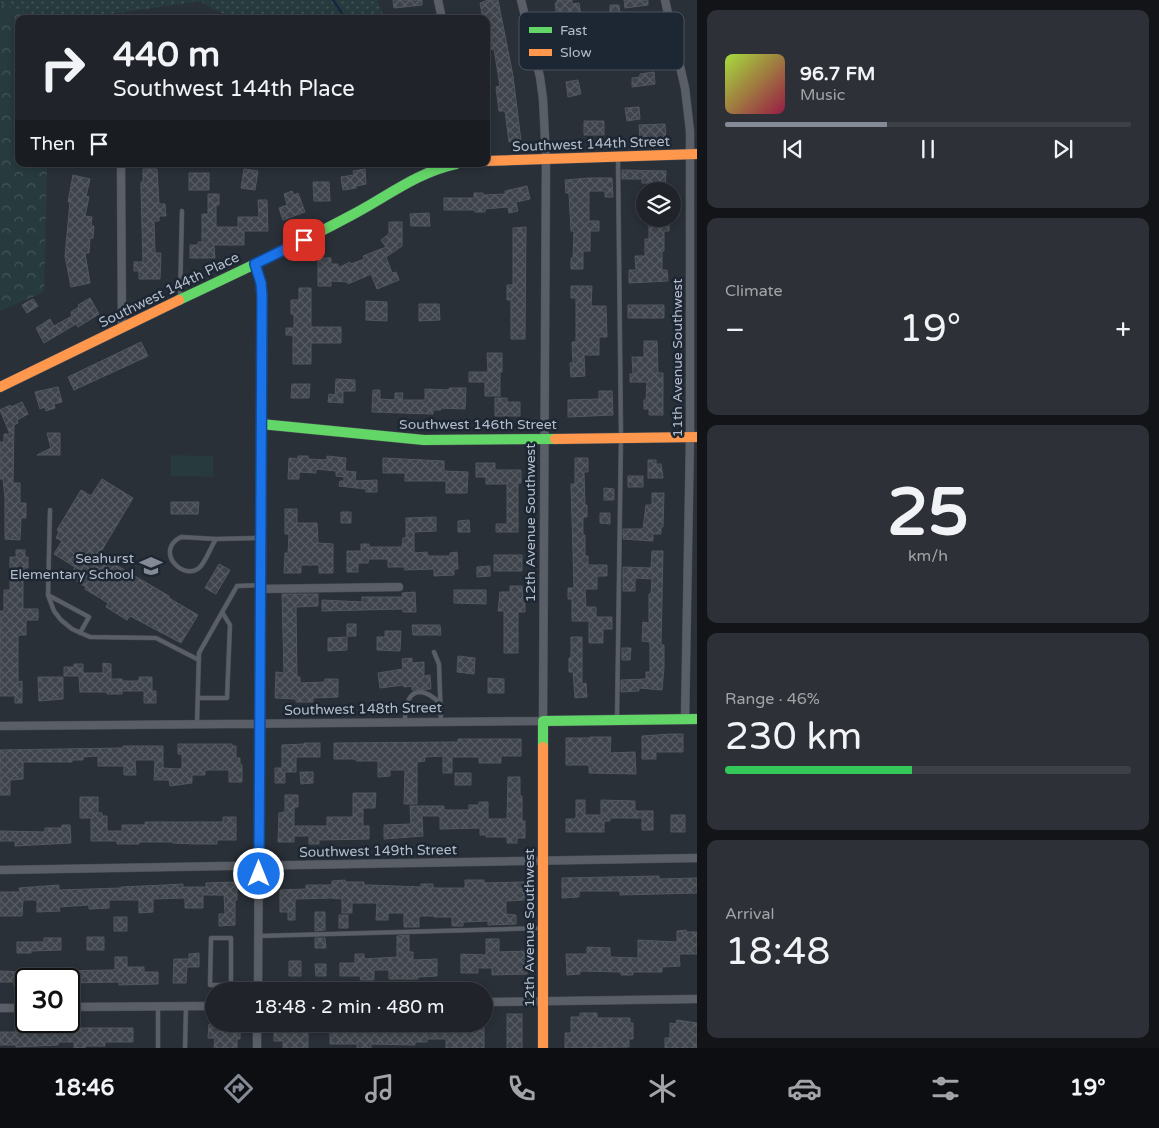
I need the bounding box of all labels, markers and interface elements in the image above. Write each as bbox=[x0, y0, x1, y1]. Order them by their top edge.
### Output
legend bbox=[519, 12, 684, 70]
text: Fast bbox=[560, 22, 588, 39]
text: 440 m bbox=[113, 34, 220, 76]
icon: right bbox=[30, 35, 95, 100]
text: Slow bbox=[560, 44, 592, 61]
text: 96.7 FM bbox=[800, 63, 875, 85]
text: Southwest 144th Place bbox=[113, 76, 355, 102]
text: Music bbox=[800, 85, 845, 105]
icon: arrive bbox=[85, 130, 113, 158]
text: Then bbox=[30, 133, 75, 155]
street label: Southwest 144th Street bbox=[512, 133, 671, 155]
icon: previous bbox=[779, 135, 807, 163]
icon: pause bbox=[914, 135, 942, 163]
icon: next bbox=[1049, 135, 1077, 163]
map controls bbox=[636, 182, 681, 227]
button: layers bbox=[636, 182, 681, 227]
pin bbox=[283, 219, 325, 261]
icon: arrive bbox=[290, 226, 318, 254]
street label: Southwest 144th Place bbox=[96, 249, 242, 331]
street label: 11th Avenue Southwest bbox=[669, 278, 686, 438]
text: Climate bbox=[725, 281, 783, 301]
text: 19° bbox=[899, 306, 961, 352]
text: − bbox=[725, 313, 745, 347]
text: + bbox=[1115, 313, 1131, 347]
street label: Southwest 146th Street bbox=[399, 416, 558, 433]
street label: 12th Avenue Southwest bbox=[522, 443, 539, 603]
text: 25 bbox=[887, 474, 969, 553]
text: km/h bbox=[908, 546, 948, 566]
place label: Seahurst Elementary School bbox=[10, 550, 135, 583]
school or university icon: Seahurst Elementary School bbox=[138, 553, 164, 579]
text: Range · 46% bbox=[725, 689, 820, 709]
street label: Southwest 148th Street bbox=[284, 699, 443, 719]
text: 230 km bbox=[725, 714, 862, 760]
street label: Southwest 149th Street bbox=[299, 841, 458, 861]
position arrow bbox=[232, 847, 284, 899]
street label: 12th Avenue Southwest bbox=[521, 848, 538, 1008]
text: Arrival bbox=[725, 904, 774, 924]
text: 18:48 bbox=[725, 929, 830, 975]
speed limit sign: 30 bbox=[15, 968, 80, 1033]
text: 18:48 · 2 min · 480 m bbox=[253, 996, 445, 1018]
icon: directions bbox=[221, 1071, 256, 1106]
icon: music bbox=[362, 1071, 397, 1106]
icon: phone bbox=[504, 1071, 539, 1106]
icon: climate bbox=[645, 1071, 680, 1106]
icon: car bbox=[787, 1071, 822, 1106]
icon: filters bbox=[928, 1071, 963, 1106]
text: 18:46 bbox=[53, 1075, 114, 1101]
text: 19° bbox=[1070, 1075, 1106, 1101]

